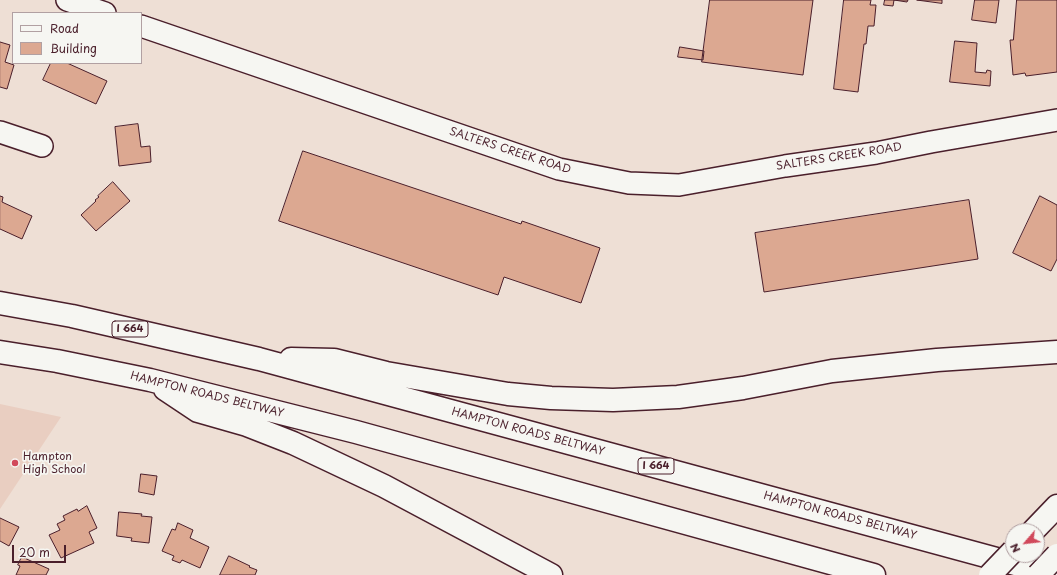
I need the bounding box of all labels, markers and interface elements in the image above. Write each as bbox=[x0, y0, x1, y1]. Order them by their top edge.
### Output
legend bbox=[12, 12, 142, 64]
text: Road bbox=[50, 19, 79, 37]
text: Building bbox=[50, 39, 97, 57]
street label: SALTERS CREEK ROAD bbox=[447, 125, 573, 177]
street label: SALTERS CREEK ROAD bbox=[775, 141, 903, 173]
road number: I 664 bbox=[112, 321, 148, 337]
street label: HAMPTON ROADS BELTWAY bbox=[129, 369, 285, 421]
street label: HAMPTON ROADS BELTWAY bbox=[450, 405, 606, 459]
place label: Hampton High School bbox=[23, 450, 86, 476]
marker: Hampton High School bbox=[10, 458, 20, 468]
road number: I 664 bbox=[638, 458, 674, 474]
street label: HAMPTON ROADS BELTWAY bbox=[762, 489, 918, 543]
north arrow bbox=[1005, 523, 1045, 563]
scale bar bbox=[14, 537, 68, 563]
text: N bbox=[1005, 541, 1024, 556]
text: 20 m bbox=[19, 543, 50, 561]

